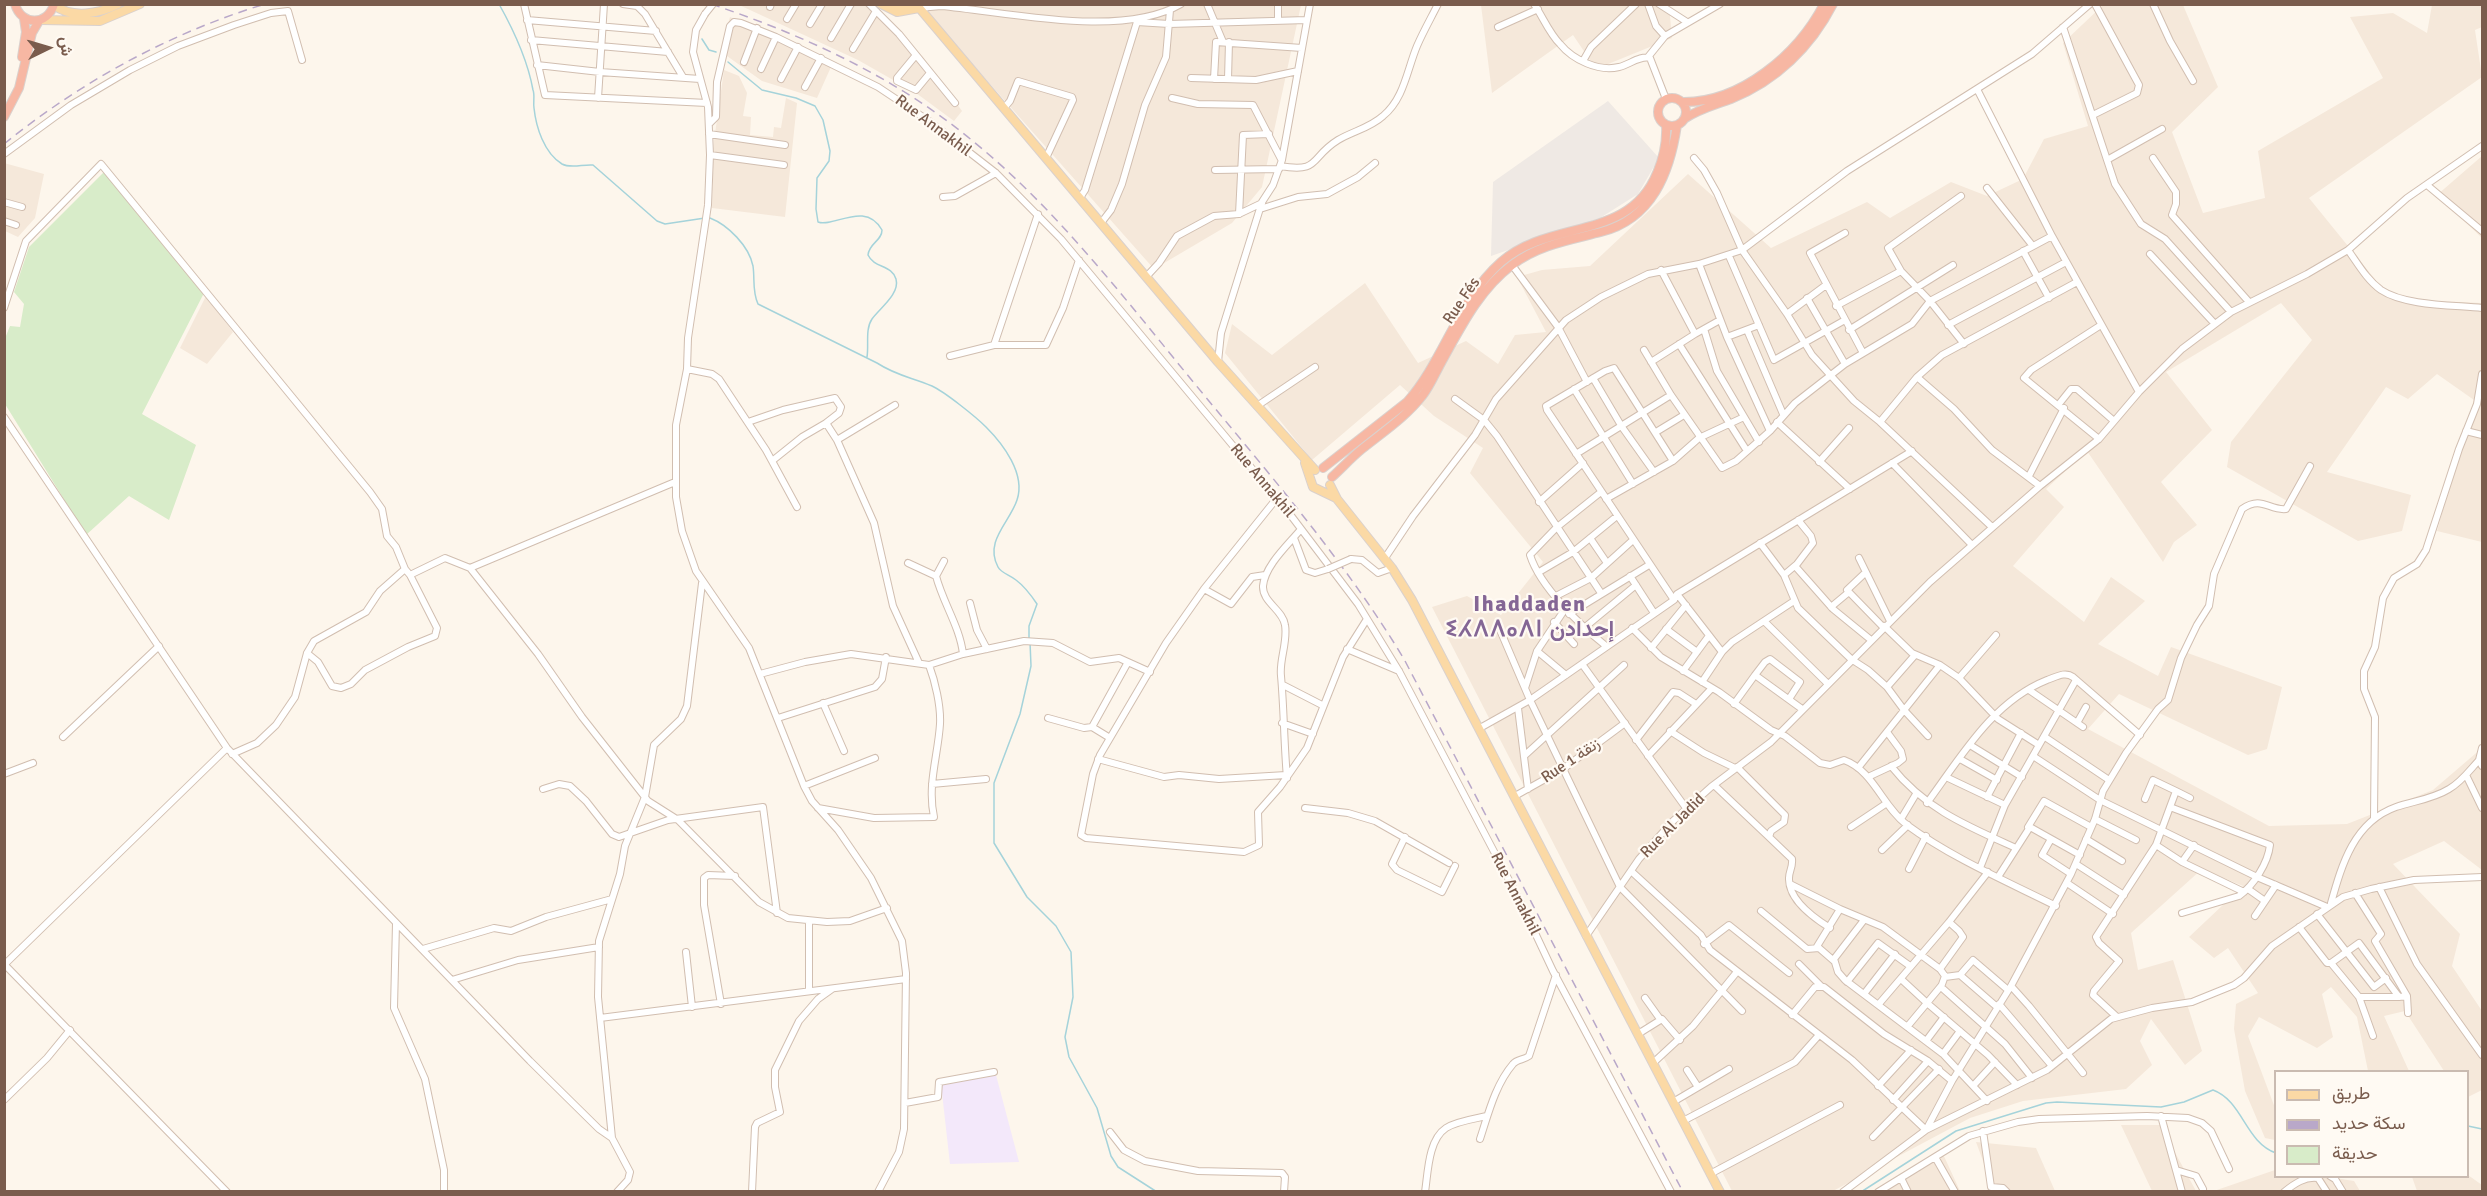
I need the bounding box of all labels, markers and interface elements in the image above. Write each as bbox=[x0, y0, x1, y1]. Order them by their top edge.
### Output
north arrow bbox=[18, 18, 78, 78]
text: ش bbox=[55, 36, 77, 57]
street label: Rue Annakhil bbox=[891, 91, 975, 161]
street label: Rue Fés bbox=[1439, 274, 1485, 328]
street label: Rue Annakhil bbox=[1226, 440, 1298, 522]
district label: Ihaddaden ⵉⵃⴷⴷⴰⴷⵏ إحدادن bbox=[1452, 592, 1608, 644]
street label: Rue 1 زنقة bbox=[1538, 734, 1604, 788]
street label: Rue Al Jadid bbox=[1637, 790, 1709, 862]
street label: Rue Annakhil bbox=[1486, 849, 1544, 939]
legend bbox=[2274, 1070, 2469, 1178]
text: طريق bbox=[2332, 1082, 2370, 1104]
text: سكة حديد bbox=[2332, 1112, 2406, 1134]
text: حديقة bbox=[2332, 1142, 2378, 1164]

